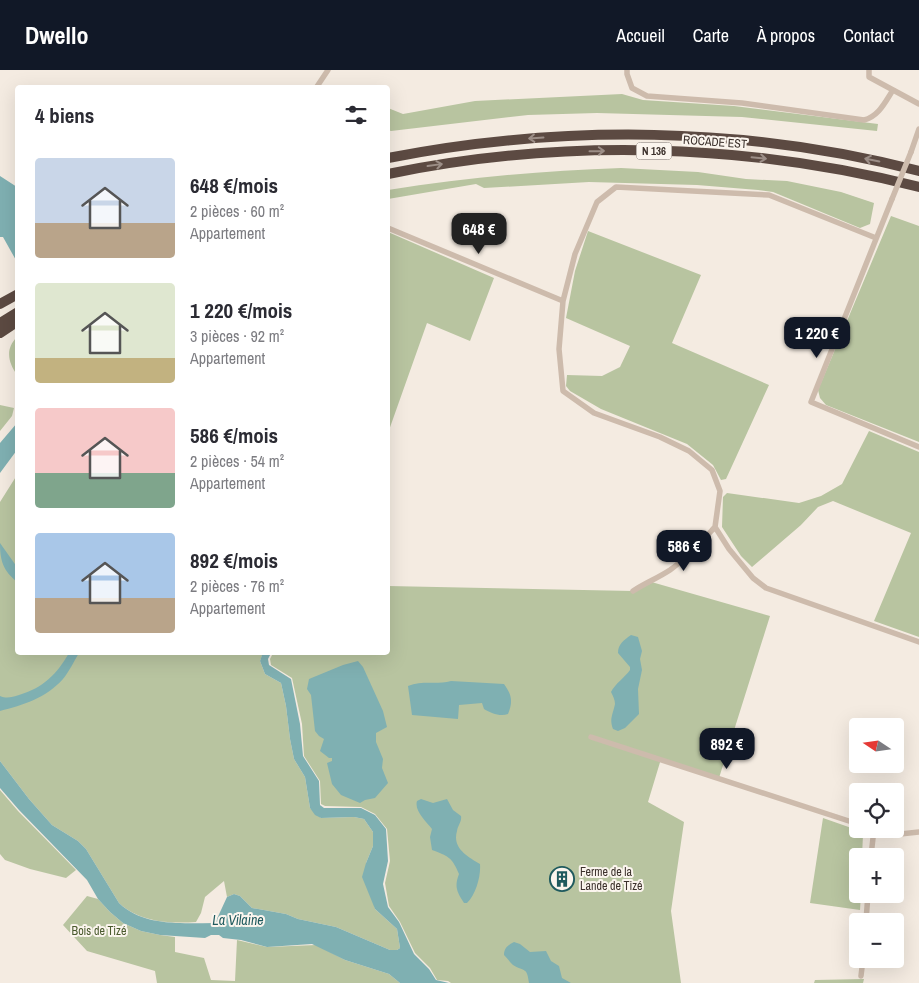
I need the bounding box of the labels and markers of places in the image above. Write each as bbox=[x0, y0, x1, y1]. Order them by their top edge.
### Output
pin: 648 € bbox=[444, 212, 514, 255]
pin: 1 220 € bbox=[771, 316, 863, 359]
pin: 586 € bbox=[649, 530, 719, 572]
pin: 892 € bbox=[692, 728, 762, 770]
place label: Ferme de la Lande de Tizé bbox=[580, 864, 643, 894]
building icon: Ferme de la Lande de Tizé bbox=[549, 866, 575, 892]

